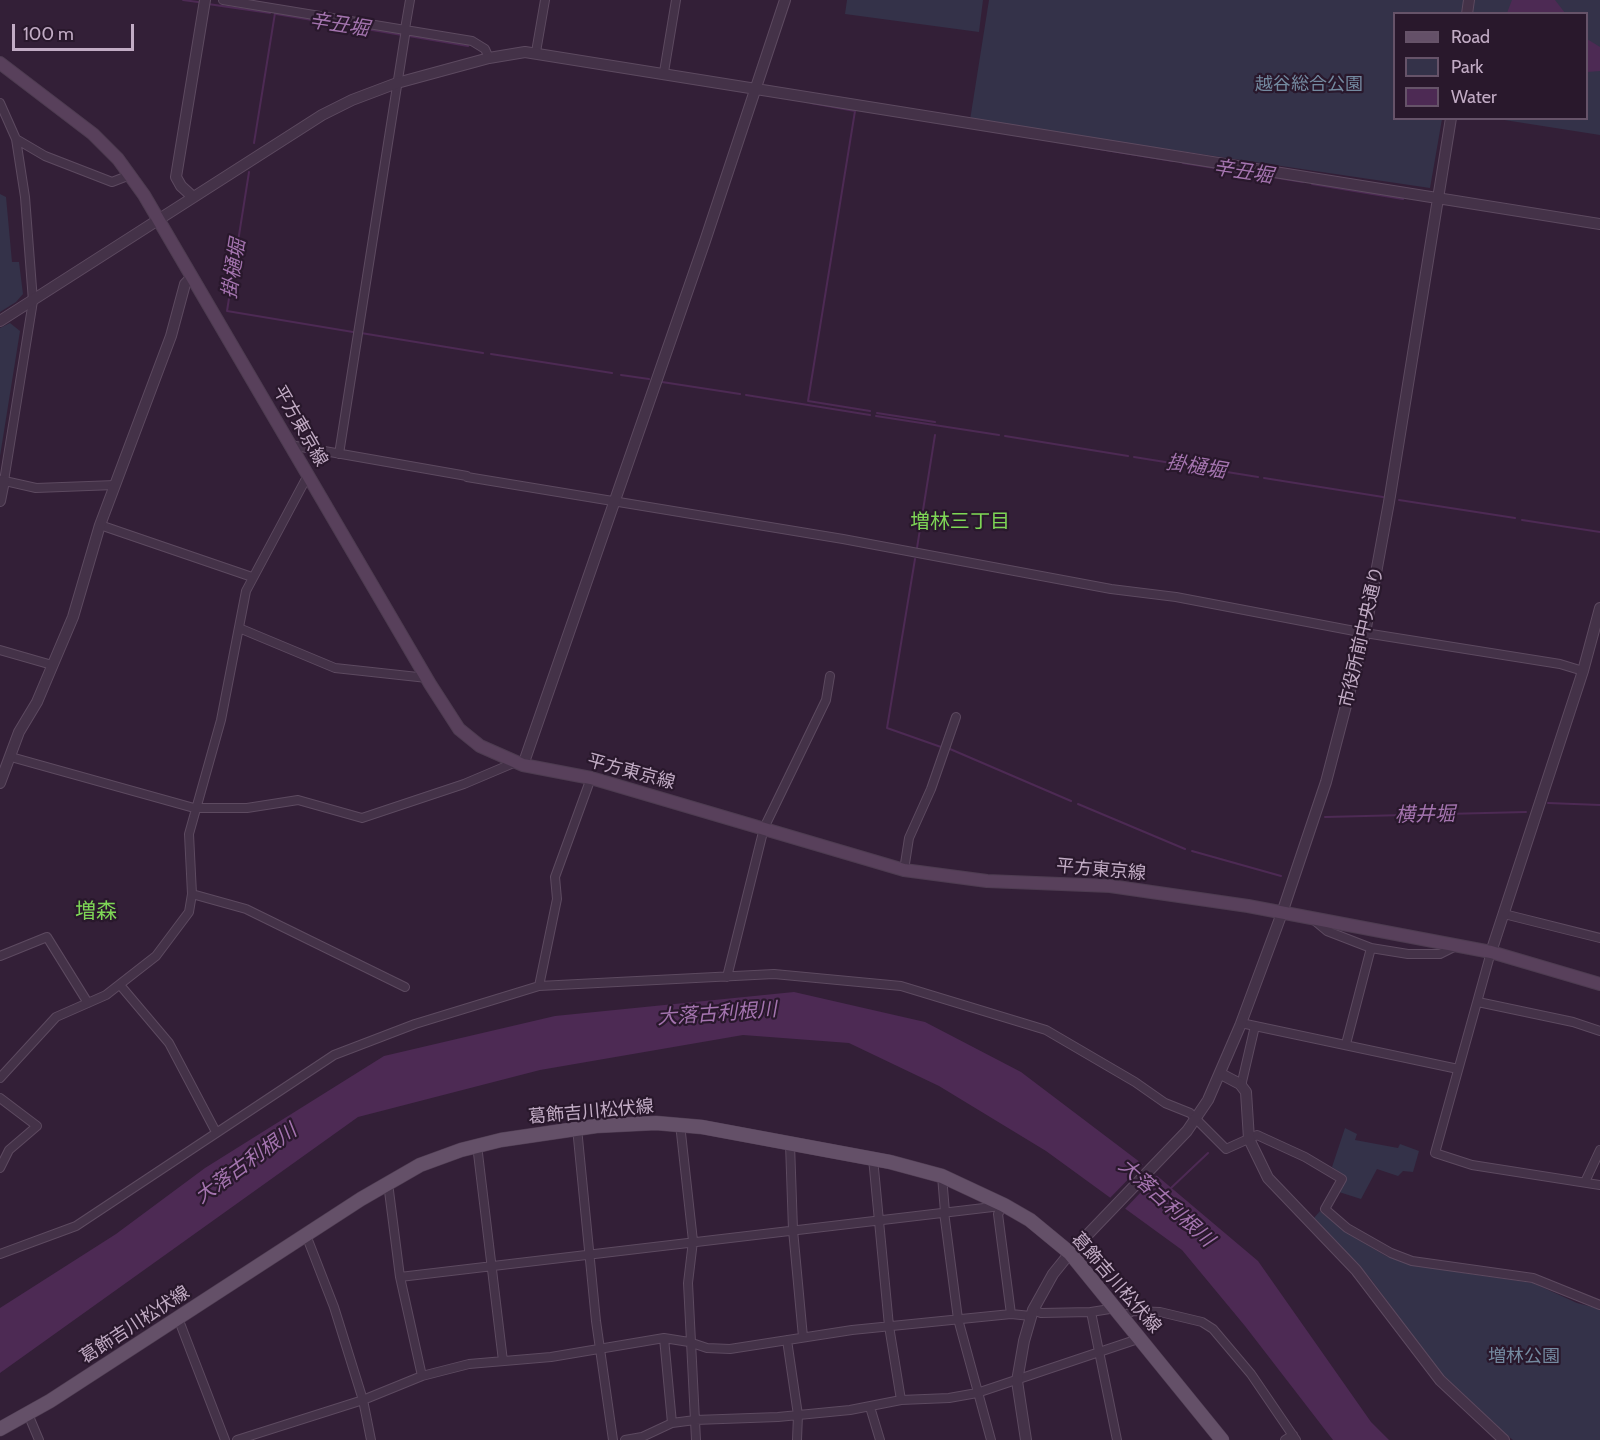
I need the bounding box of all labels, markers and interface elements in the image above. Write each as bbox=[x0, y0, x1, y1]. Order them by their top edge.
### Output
water label: 辛丑堀 bbox=[307, 8, 371, 42]
scale bar bbox=[15, 12, 136, 50]
legend bbox=[1393, 12, 1588, 120]
text: 100 m bbox=[23, 23, 74, 45]
text: Road bbox=[1451, 26, 1490, 48]
text: Park bbox=[1451, 56, 1483, 78]
park label: 越谷総合公園 bbox=[1255, 74, 1363, 96]
text: Water bbox=[1451, 86, 1497, 108]
water label: 辛丑堀 bbox=[1211, 155, 1275, 189]
water label: 掛樋堀 bbox=[217, 237, 251, 301]
street label: 平方東京線 bbox=[268, 382, 332, 470]
water label: 掛樋堀 bbox=[1164, 450, 1228, 484]
district label: 増林三丁目 bbox=[910, 510, 1010, 534]
street label: 市役所前中央通り bbox=[1335, 564, 1389, 710]
street label: 平方東京線 bbox=[585, 750, 677, 794]
water label: 横井堀 bbox=[1395, 802, 1455, 828]
street label: 平方東京線 bbox=[1055, 855, 1147, 885]
district label: 増森 bbox=[75, 899, 117, 925]
water label: 大落古利根川 bbox=[656, 998, 778, 1030]
street label: 葛飾吉川松伏線 bbox=[527, 1096, 655, 1128]
water label: 大落古利根川 bbox=[190, 1119, 302, 1209]
water label: 大落古利根川 bbox=[1113, 1154, 1219, 1252]
street label: 葛飾吉川松伏線 bbox=[1067, 1228, 1165, 1338]
street label: 葛飾吉川松伏線 bbox=[76, 1282, 194, 1368]
park label: 増林公園 bbox=[1488, 1346, 1560, 1368]

